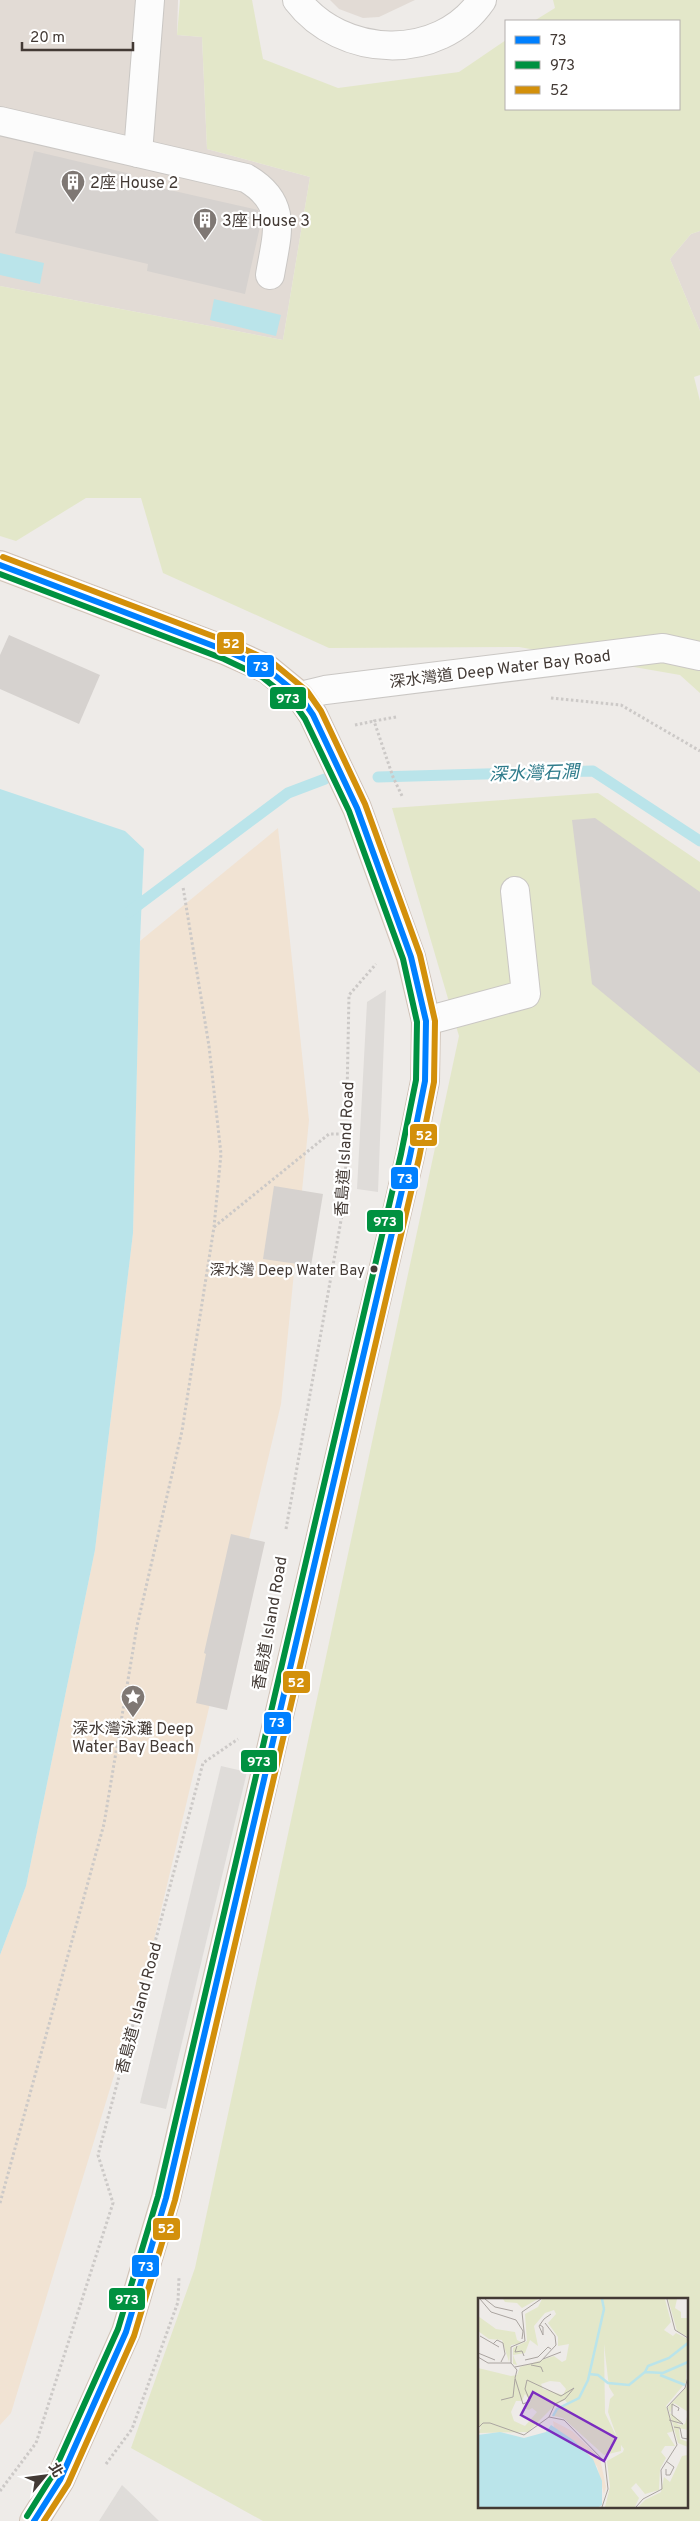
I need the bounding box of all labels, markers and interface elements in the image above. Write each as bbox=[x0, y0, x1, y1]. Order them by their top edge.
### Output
scale bar bbox=[22, 20, 134, 52]
legend bbox=[505, 20, 680, 110]
text: 20 m bbox=[30, 29, 65, 48]
text: 73 bbox=[550, 32, 567, 51]
text: 973 bbox=[550, 57, 575, 76]
text: 52 bbox=[550, 82, 568, 101]
building icon: 2座 House 2 bbox=[60, 169, 86, 203]
place label: 2座 House 2 bbox=[90, 174, 178, 194]
building icon: 3座 House 3 bbox=[192, 207, 218, 241]
place label: 3座 House 3 bbox=[222, 212, 310, 232]
line badge: 52 bbox=[216, 631, 245, 655]
text: 52 bbox=[222, 636, 240, 653]
street label: 深水灣道 Deep Water Bay Road bbox=[388, 646, 612, 693]
line badge: 73 bbox=[246, 654, 275, 678]
text: 73 bbox=[253, 659, 269, 676]
line badge: 973 bbox=[269, 686, 307, 710]
text: 973 bbox=[276, 691, 300, 708]
water label: 深水灣石澗 bbox=[489, 761, 582, 788]
street label: 香島道 Island Road bbox=[332, 1081, 360, 1217]
line badge: 52 bbox=[409, 1123, 438, 1147]
text: 52 bbox=[415, 1128, 433, 1145]
line badge: 73 bbox=[390, 1166, 419, 1190]
text: 73 bbox=[397, 1171, 413, 1188]
line badge: 973 bbox=[366, 1209, 404, 1233]
text: 973 bbox=[373, 1214, 397, 1231]
place label: 深水灣 Deep Water Bay bbox=[209, 1262, 365, 1281]
marker: 深水灣 Deep Water Bay bbox=[369, 1264, 379, 1274]
street label: 香島道 Island Road bbox=[249, 1555, 293, 1692]
line badge: 52 bbox=[282, 1670, 311, 1694]
text: 52 bbox=[287, 1675, 305, 1692]
place icon: 深水灣泳灘 Deep Water Bay Beach bbox=[120, 1684, 146, 1718]
line badge: 73 bbox=[263, 1711, 292, 1735]
text: 73 bbox=[269, 1715, 285, 1732]
place label: 深水灣泳灘 Deep Water Bay Beach bbox=[72, 1720, 194, 1758]
line badge: 973 bbox=[240, 1749, 278, 1773]
text: 973 bbox=[247, 1754, 271, 1771]
street label: 香島道 Island Road bbox=[113, 1941, 167, 2076]
line badge: 52 bbox=[152, 2217, 181, 2241]
text: 52 bbox=[157, 2221, 175, 2238]
line badge: 73 bbox=[131, 2254, 160, 2278]
text: 73 bbox=[138, 2259, 154, 2276]
line badge: 973 bbox=[108, 2287, 146, 2311]
text: 973 bbox=[115, 2292, 139, 2309]
inset map bbox=[478, 2298, 688, 2508]
north arrow bbox=[20, 2451, 70, 2501]
text: 北 bbox=[44, 2460, 66, 2481]

